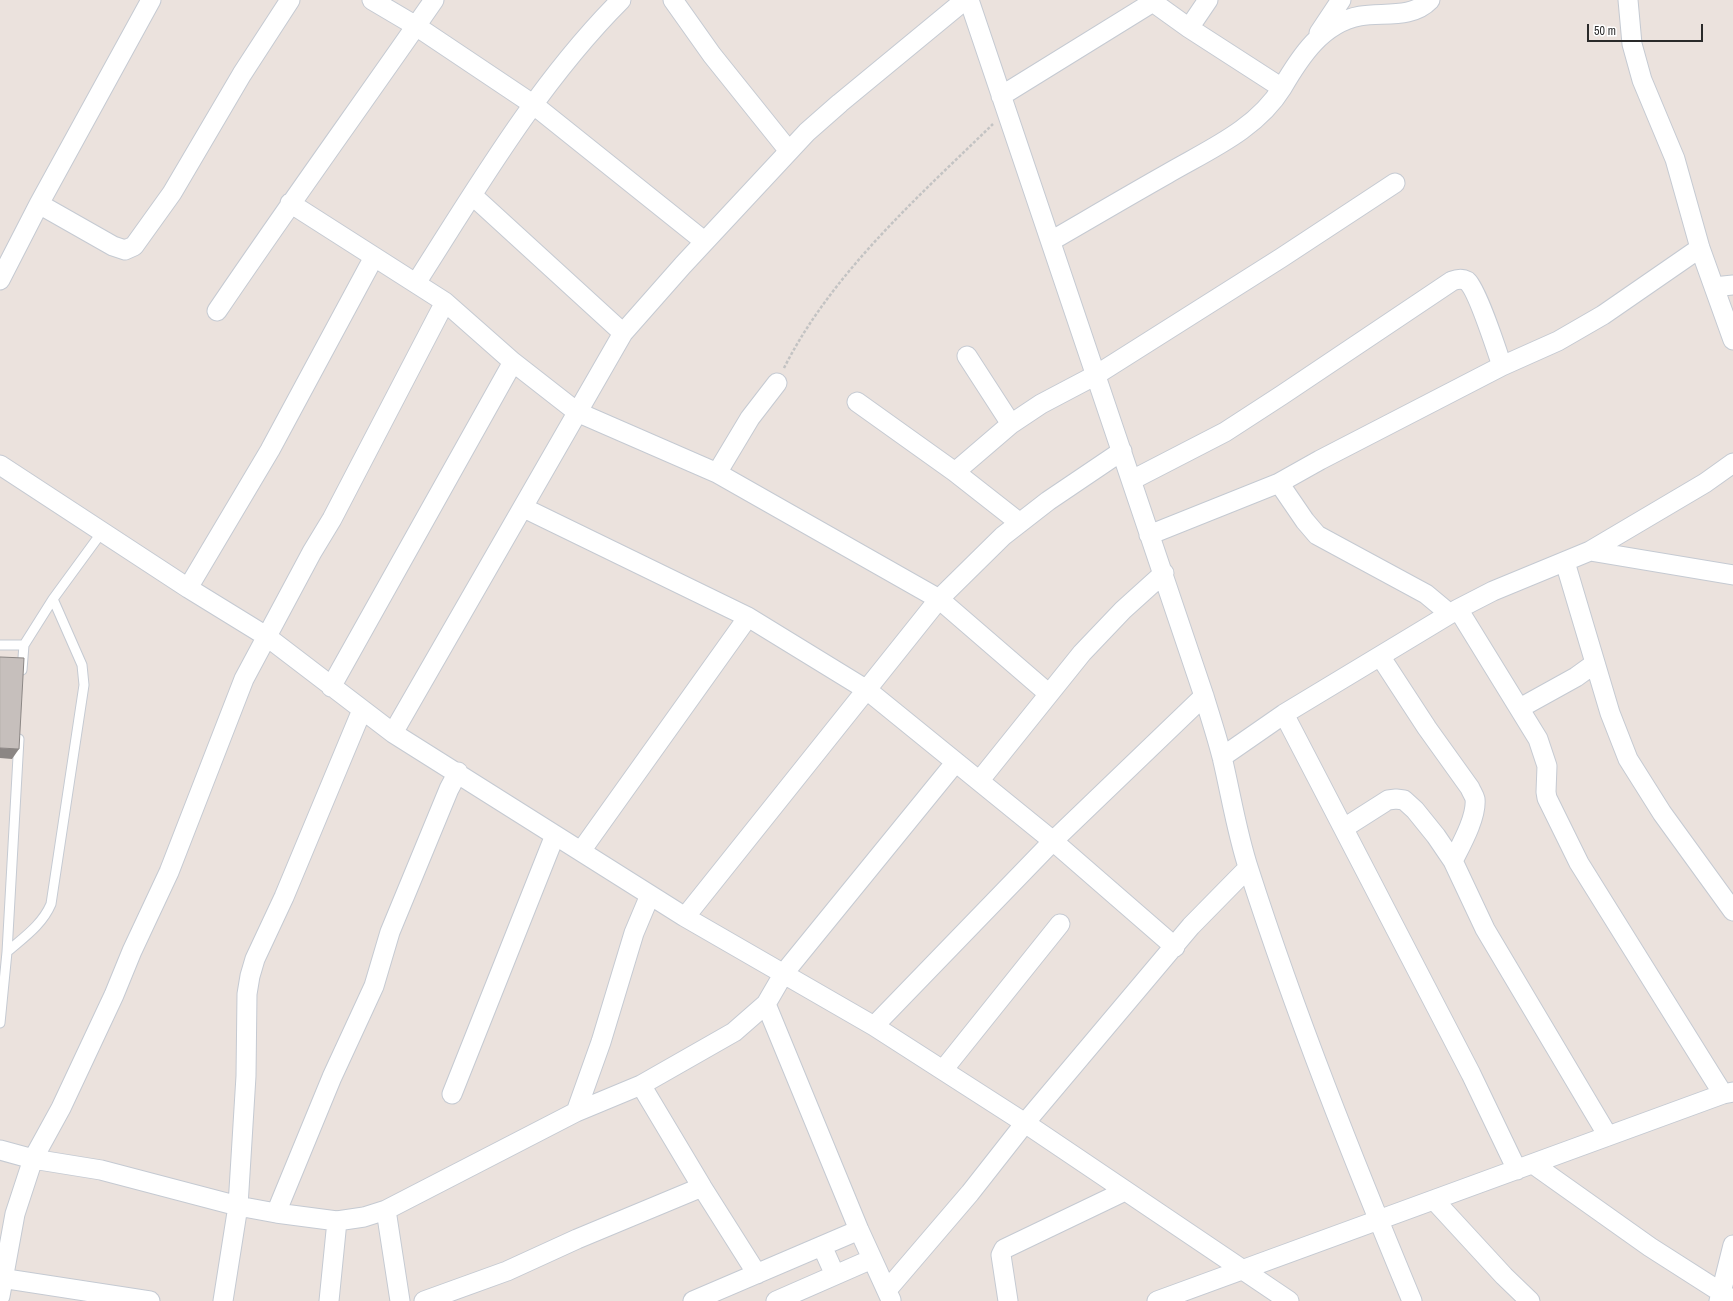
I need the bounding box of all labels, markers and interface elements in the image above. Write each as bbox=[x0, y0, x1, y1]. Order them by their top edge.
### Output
scale bar bbox=[1589, 16, 1705, 42]
text: 50 m bbox=[1594, 23, 1616, 39]

